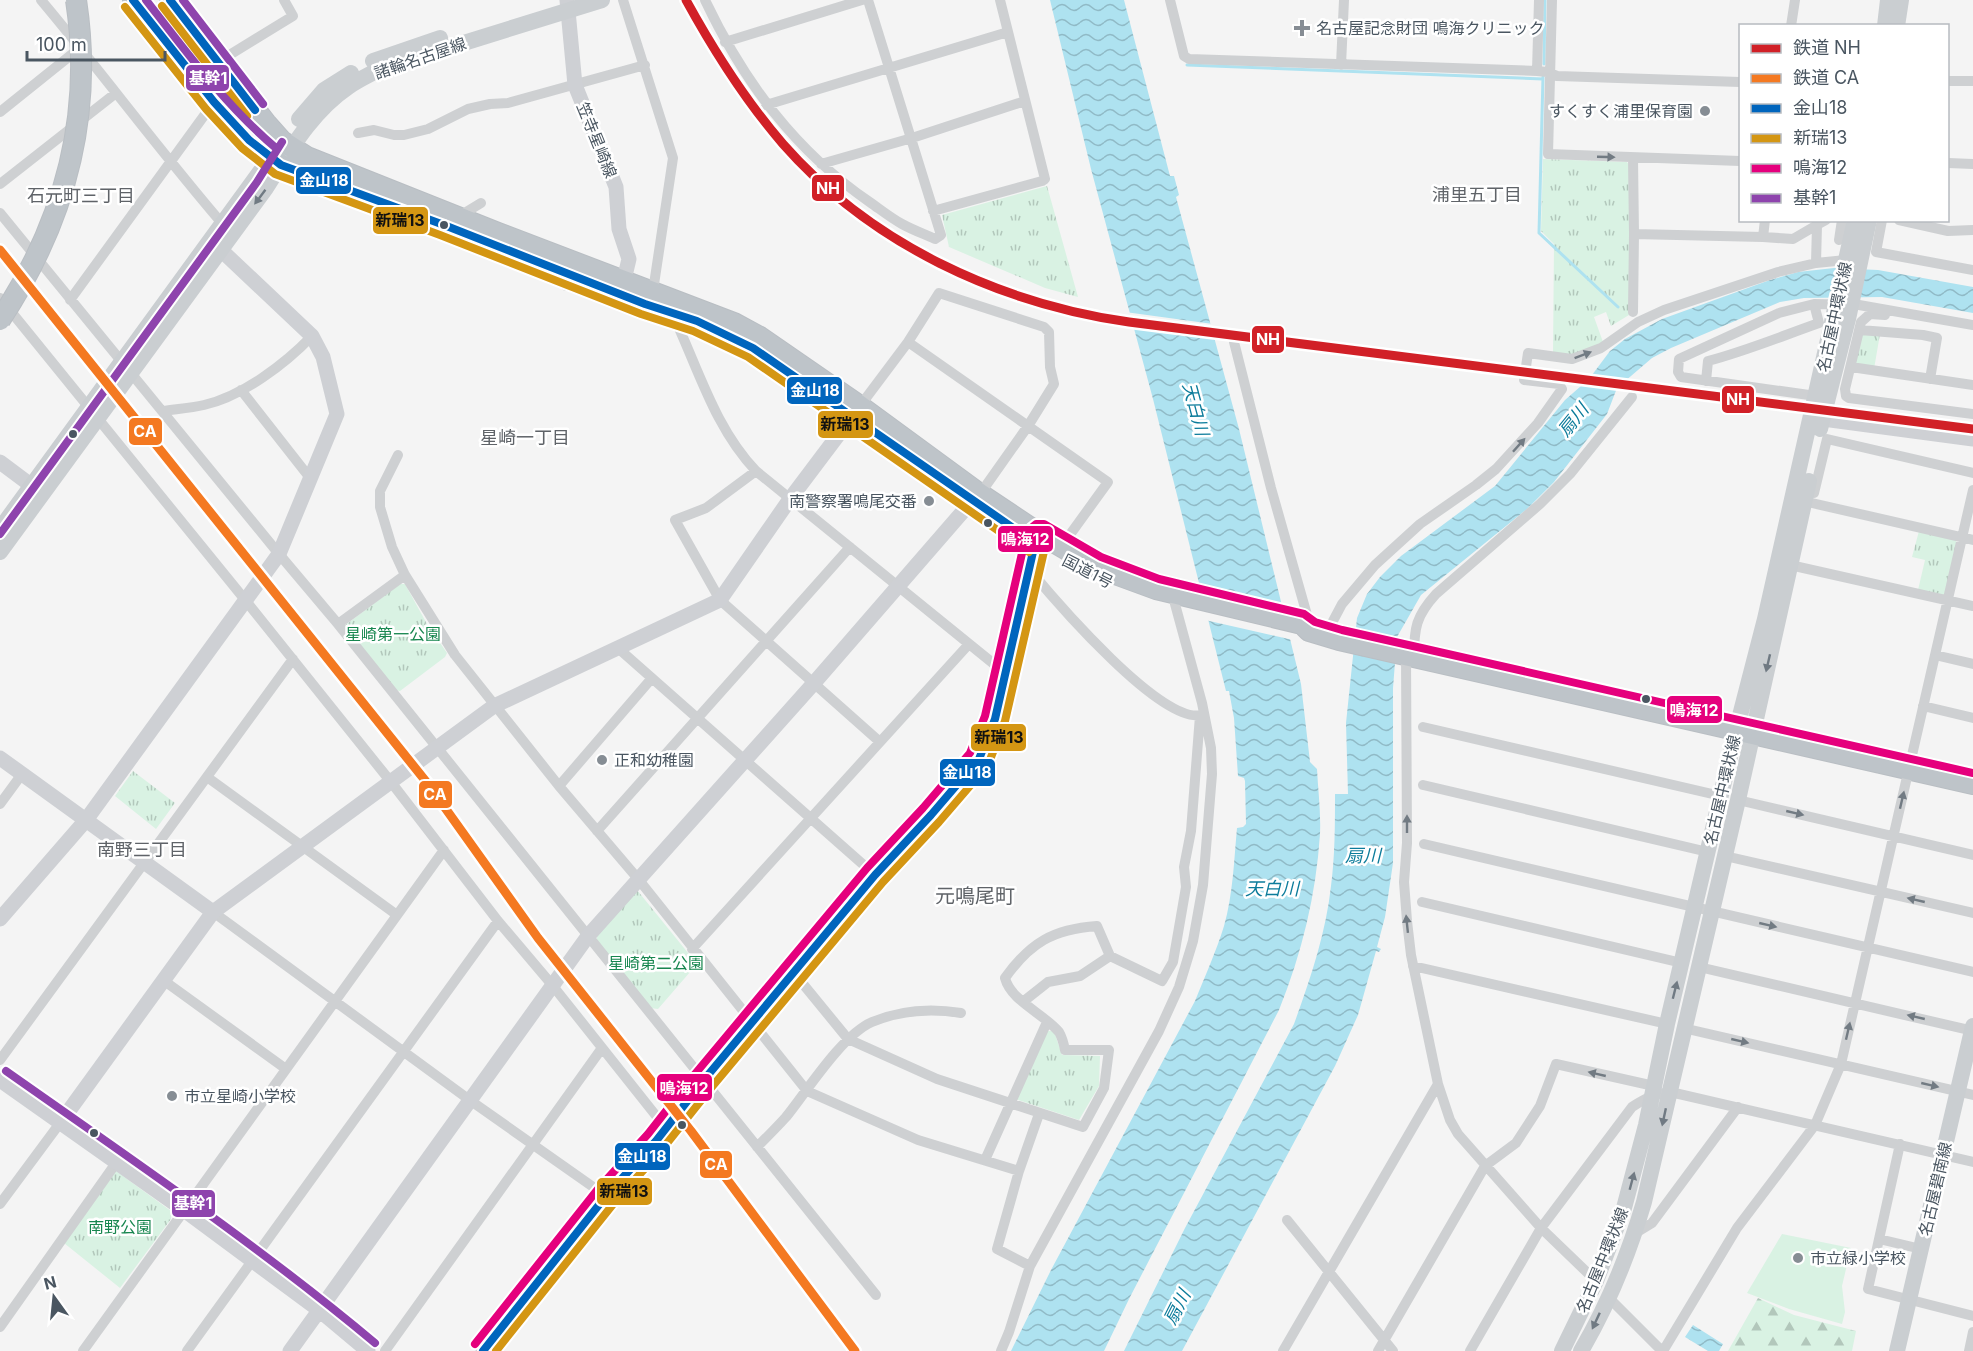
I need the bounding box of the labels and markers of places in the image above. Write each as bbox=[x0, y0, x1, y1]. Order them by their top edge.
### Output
place label: 名古屋記念財団 鳴海クリニック bbox=[1316, 18, 1545, 38]
marker: 名古屋記念財団 鳴海クリニック bbox=[1293, 19, 1311, 37]
place label: すくすく浦里保育園 bbox=[1549, 101, 1693, 121]
marker: すくすく浦里保育園 bbox=[1698, 104, 1712, 118]
unlabelled marker bbox=[438, 219, 450, 231]
unlabelled marker bbox=[67, 428, 79, 440]
place label: 南警察署鳴尾交番 bbox=[789, 491, 917, 511]
marker: 南警察署鳴尾交番 bbox=[922, 494, 936, 508]
unlabelled marker bbox=[982, 517, 994, 529]
unlabelled marker bbox=[1640, 693, 1652, 705]
place label: 正和幼稚園 bbox=[614, 750, 694, 770]
marker: 正和幼稚園 bbox=[595, 753, 609, 767]
place label: 市立星崎小学校 bbox=[184, 1086, 296, 1106]
marker: 市立星崎小学校 bbox=[165, 1089, 179, 1103]
unlabelled marker bbox=[676, 1119, 688, 1131]
unlabelled marker bbox=[88, 1127, 100, 1139]
place label: 市立緑小学校 bbox=[1810, 1248, 1906, 1268]
marker: 市立緑小学校 bbox=[1791, 1251, 1805, 1265]

